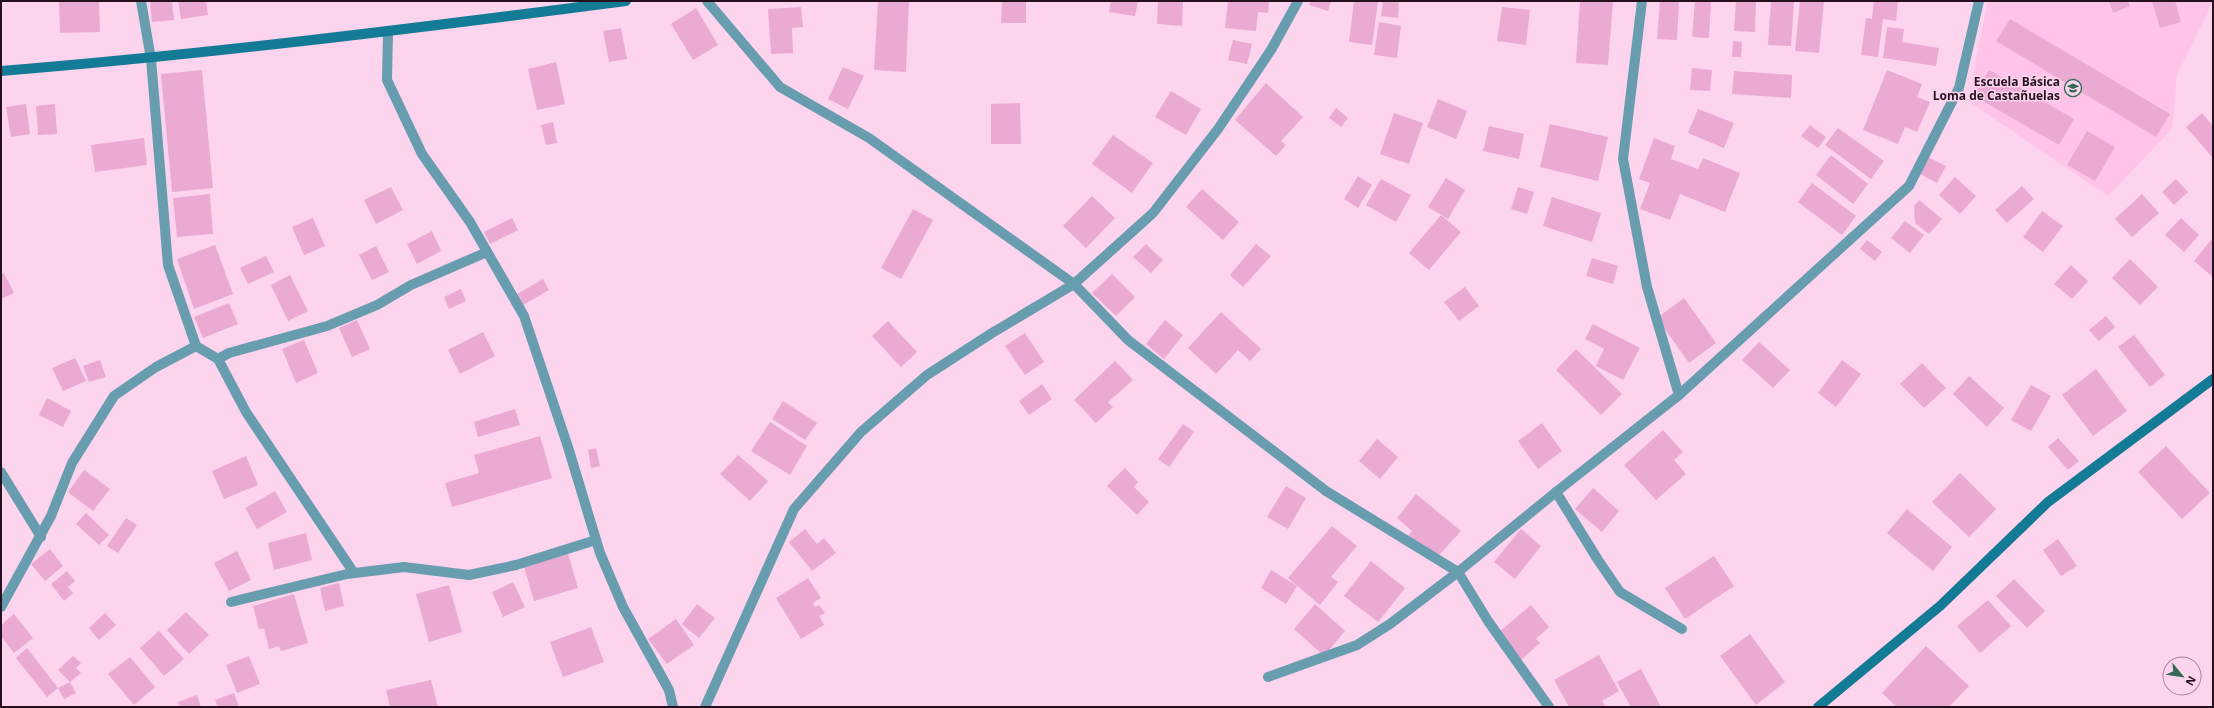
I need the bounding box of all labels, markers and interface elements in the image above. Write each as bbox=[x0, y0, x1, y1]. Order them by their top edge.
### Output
place label: Escuela Básica Loma de Castañuelas bbox=[1933, 73, 2060, 104]
school or university icon: Escuela Básica Loma de Castañuelas bbox=[2063, 78, 2083, 98]
north arrow bbox=[2162, 656, 2202, 696]
text: N bbox=[2182, 674, 2200, 689]

